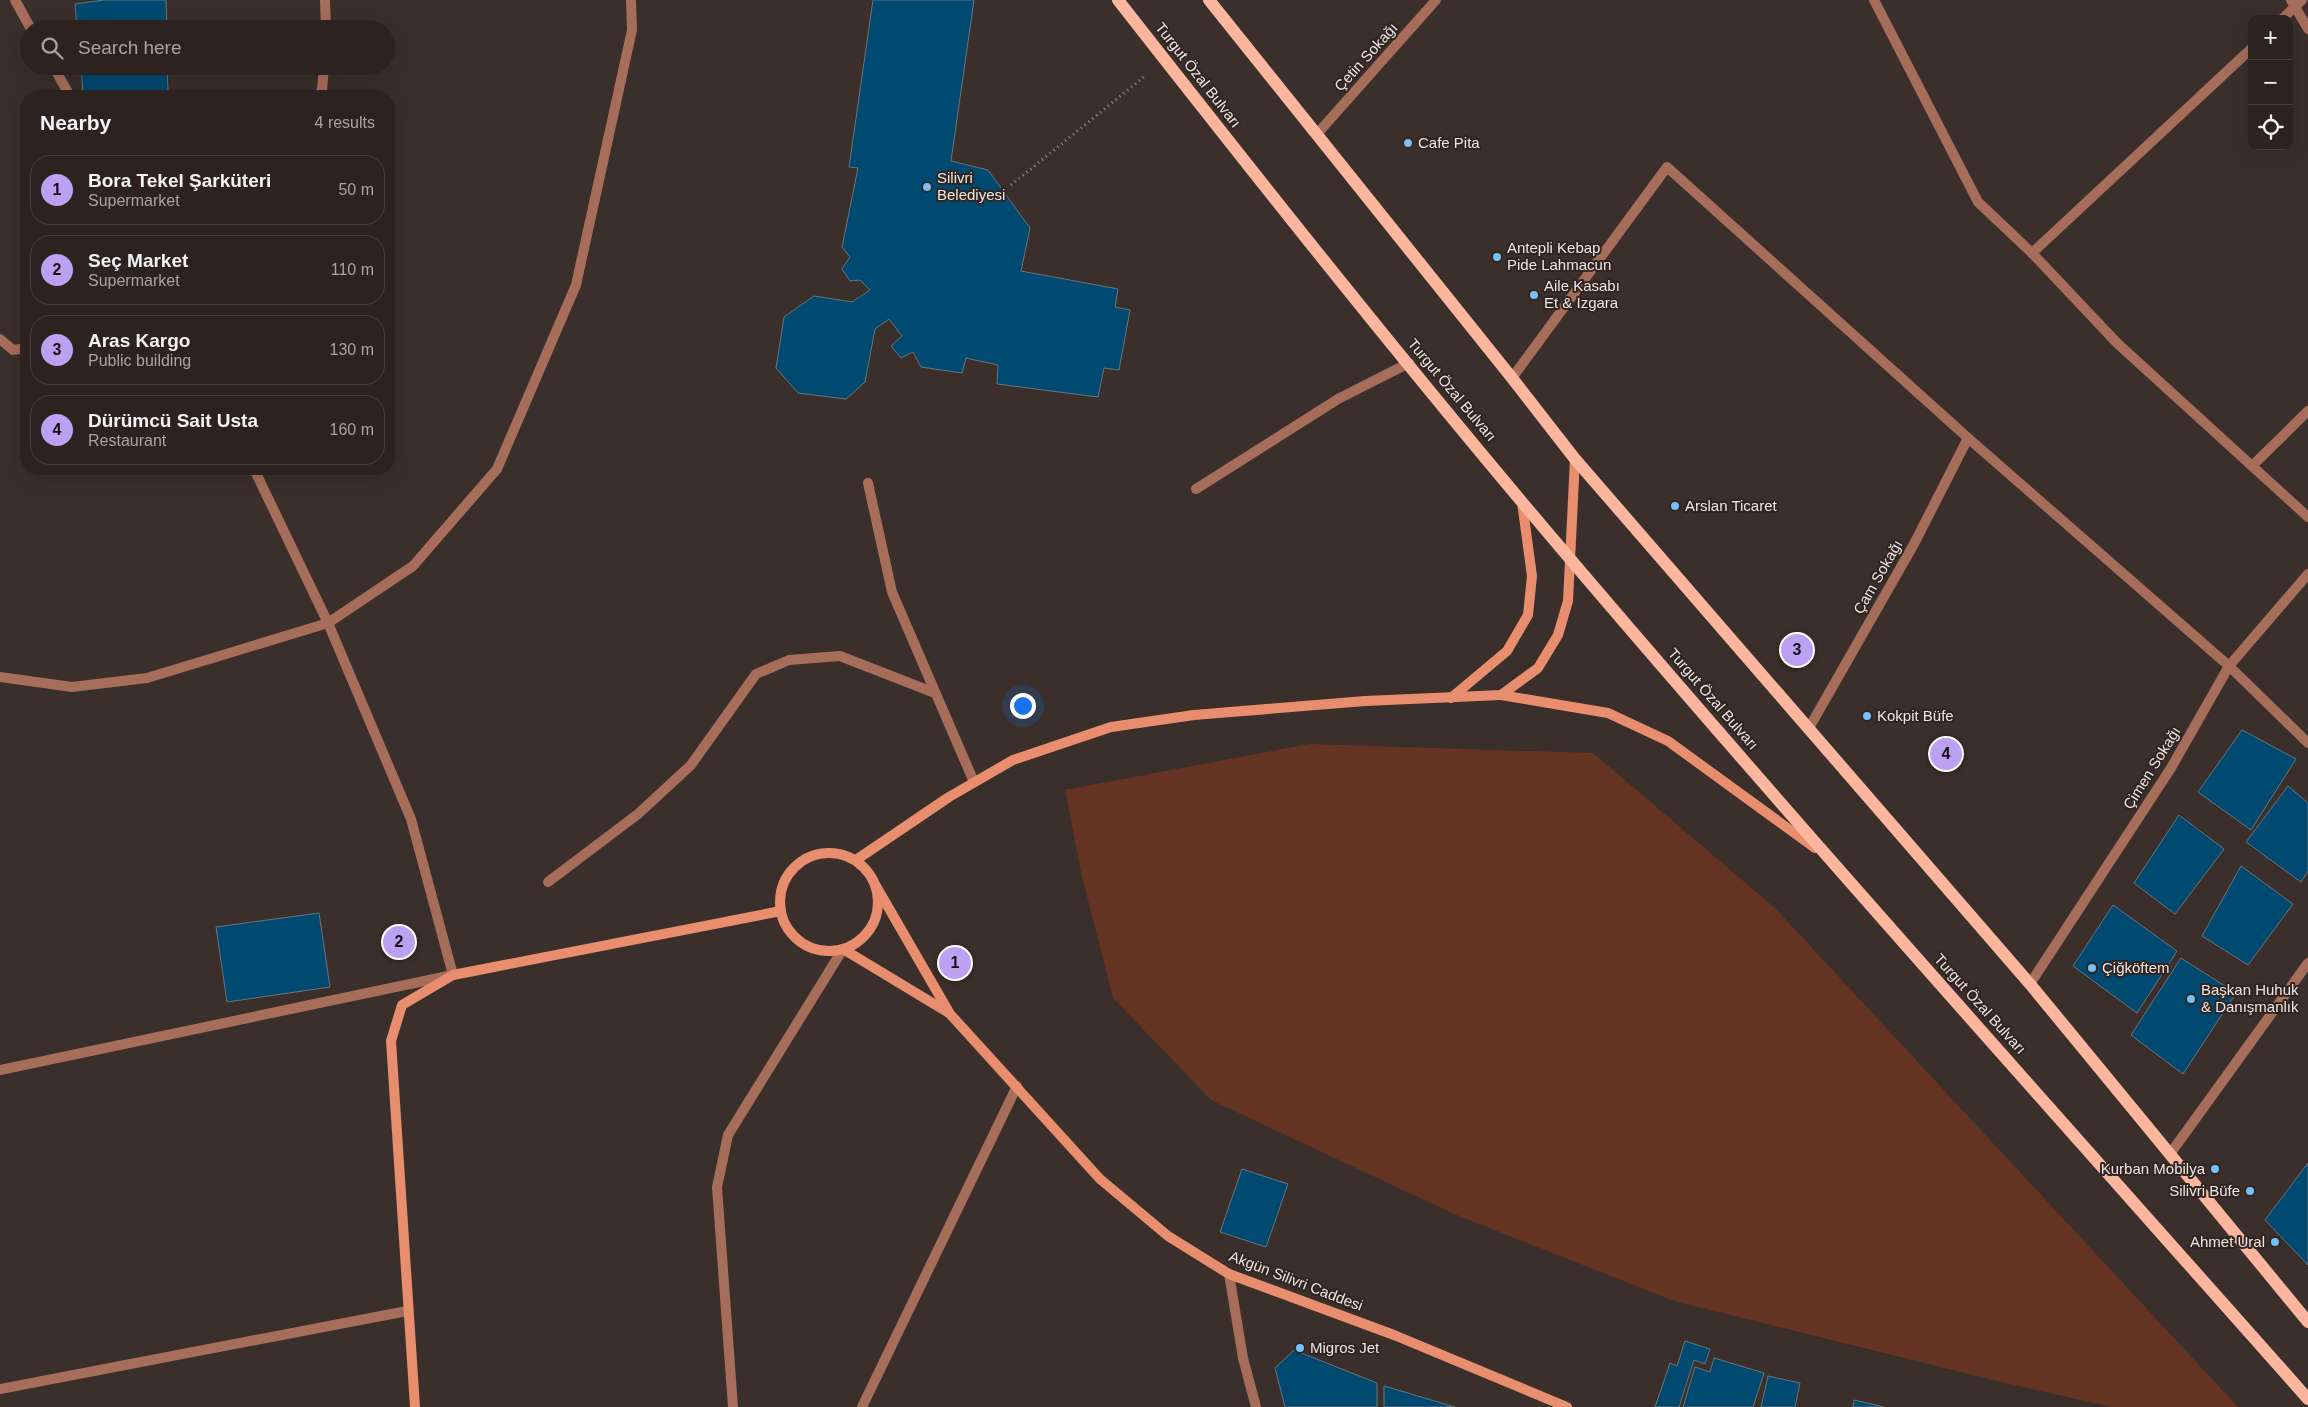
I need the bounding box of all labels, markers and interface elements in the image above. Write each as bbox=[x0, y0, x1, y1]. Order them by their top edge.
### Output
map controls bbox=[2248, 15, 2293, 150]
button: + bbox=[2248, 15, 2293, 60]
street label: Turgut Özal Bulvarı bbox=[1152, 19, 1245, 131]
street label: Çetin Sokağı bbox=[1331, 19, 1401, 94]
search box bbox=[20, 20, 395, 75]
icon: search bbox=[38, 34, 66, 62]
text: Search here bbox=[78, 37, 182, 58]
button: − bbox=[2248, 60, 2293, 105]
button: locate bbox=[2248, 105, 2293, 150]
text: Nearby bbox=[40, 111, 111, 134]
text: 4 results bbox=[315, 114, 375, 131]
place label: Cafe Pita bbox=[1418, 134, 1480, 151]
marker: Cafe Pita bbox=[1402, 137, 1414, 149]
place label: Silivri Belediyesi bbox=[937, 169, 1005, 203]
text: Bora Tekel Şarküteri bbox=[88, 170, 271, 191]
text: 1 bbox=[53, 181, 61, 198]
text: 50 m bbox=[338, 181, 374, 198]
marker: Silivri Belediyesi bbox=[921, 181, 933, 193]
text: Supermarket bbox=[88, 192, 180, 209]
place label: Antepli Kebap Pide Lahmacun bbox=[1507, 239, 1611, 273]
text: Seç Market bbox=[88, 250, 188, 271]
marker: Antepli Kebap Pide Lahmacun bbox=[1491, 251, 1503, 263]
text: 2 bbox=[53, 261, 61, 278]
text: 110 m bbox=[331, 261, 374, 278]
text: Supermarket bbox=[88, 272, 180, 289]
place label: Aile Kasabı Et & Izgara bbox=[1544, 277, 1620, 311]
marker: Aile Kasabı Et & Izgara bbox=[1528, 289, 1540, 301]
text: Aras Kargo bbox=[88, 330, 190, 351]
street label: Turgut Özal Bulvarı bbox=[1405, 335, 1500, 444]
text: 3 bbox=[53, 341, 61, 358]
text: 130 m bbox=[330, 341, 374, 358]
text: Public building bbox=[88, 352, 191, 369]
text: Dürümcü Sait Usta bbox=[88, 410, 258, 431]
text: 4 bbox=[53, 421, 61, 438]
text: 160 m bbox=[330, 421, 374, 438]
text: Restaurant bbox=[88, 432, 166, 449]
place label: Arslan Ticaret bbox=[1685, 497, 1778, 514]
marker: Arslan Ticaret bbox=[1669, 500, 1681, 512]
street label: Çam Sokağı bbox=[1850, 537, 1906, 617]
pin: 3 bbox=[1781, 631, 1813, 669]
street label: Turgut Özal Bulvarı bbox=[1665, 645, 1762, 753]
your location bbox=[1010, 693, 1036, 719]
place label: Kokpit Büfe bbox=[1877, 707, 1954, 724]
marker: Kokpit Büfe bbox=[1861, 710, 1873, 722]
street label: Çimen Sokağı bbox=[2119, 723, 2184, 812]
pin: 4 bbox=[1930, 735, 1962, 773]
pin: 2 bbox=[383, 923, 415, 961]
pin: 1 bbox=[939, 944, 971, 982]
street label: Turgut Özal Bulvarı bbox=[1931, 950, 2030, 1057]
place label: Çiğköftem bbox=[2102, 959, 2170, 976]
marker: Çiğköftem bbox=[2086, 962, 2098, 974]
place label: Başkan Huhuk & Danışmanlık bbox=[2201, 981, 2299, 1015]
marker: Başkan Huhuk & Danışmanlık bbox=[2185, 993, 2197, 1005]
place label: Kurban Mobilya bbox=[2101, 1160, 2206, 1177]
marker: Kurban Mobilya bbox=[2209, 1163, 2221, 1175]
place label: Silivri Büfe bbox=[2169, 1182, 2240, 1199]
marker: Silivri Büfe bbox=[2244, 1185, 2256, 1197]
place label: Ahmet Ural bbox=[2190, 1233, 2265, 1250]
marker: Ahmet Ural bbox=[2269, 1236, 2281, 1248]
street label: Akgün Silivri Caddesi bbox=[1227, 1247, 1365, 1314]
place label: Migros Jet bbox=[1310, 1339, 1380, 1356]
marker: Migros Jet bbox=[1294, 1342, 1306, 1354]

